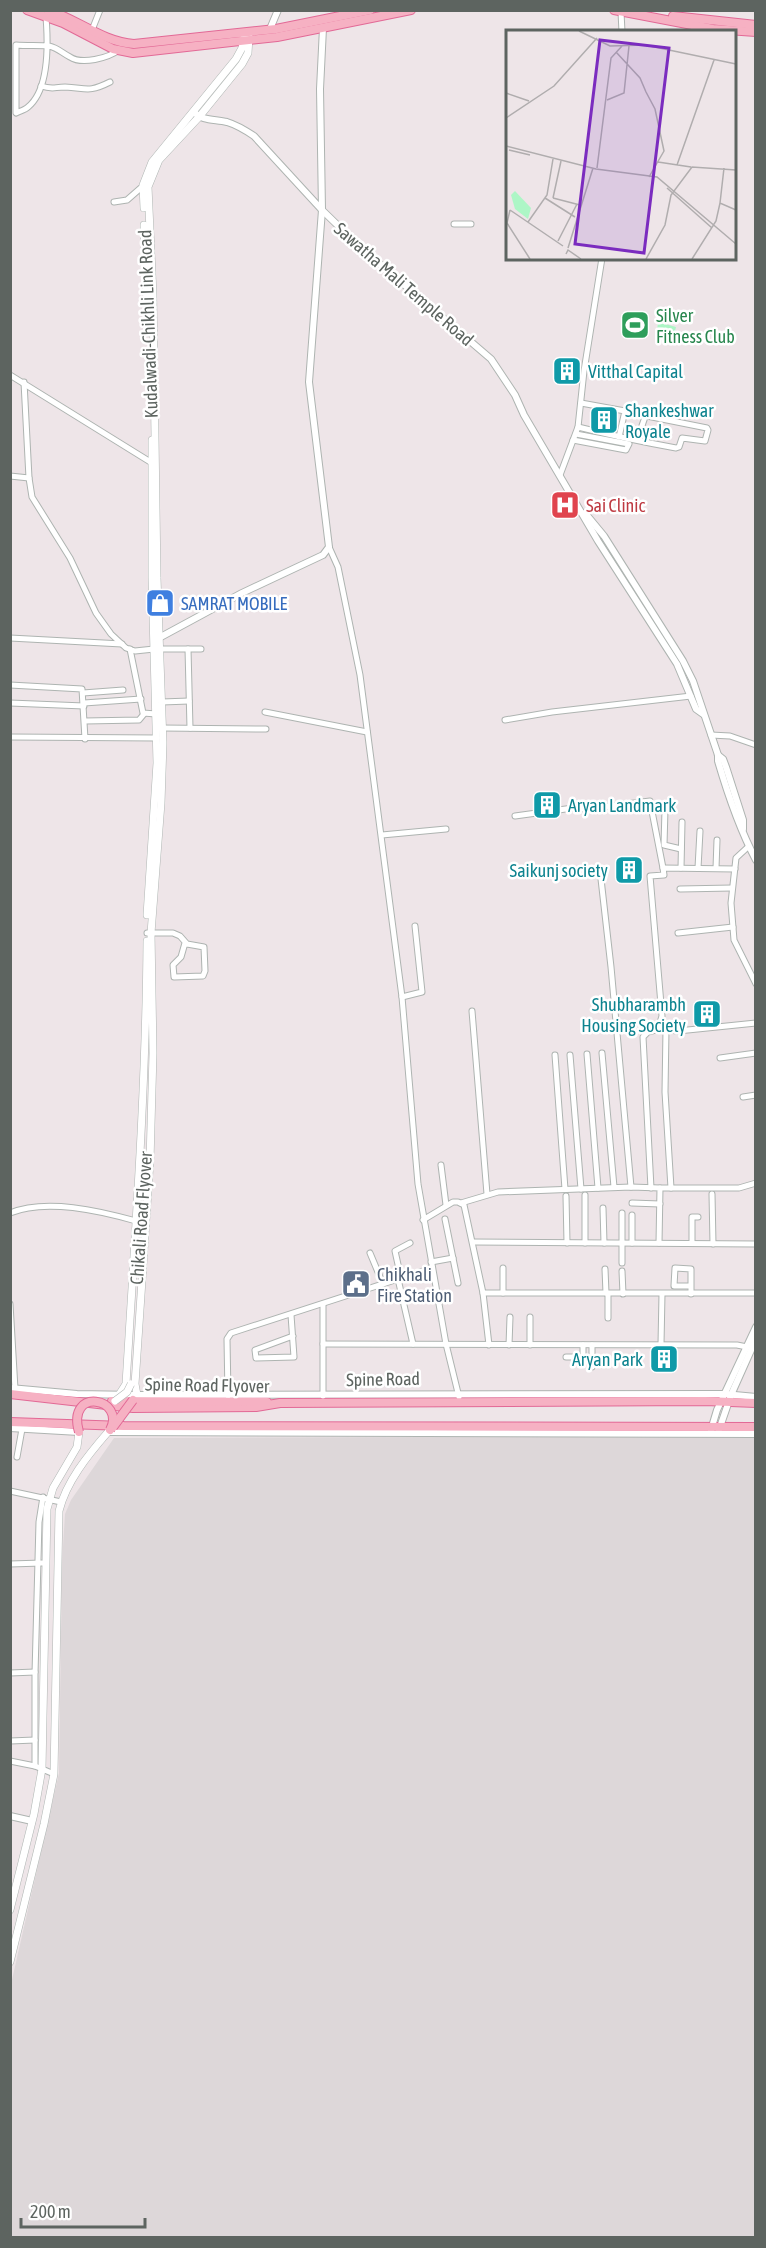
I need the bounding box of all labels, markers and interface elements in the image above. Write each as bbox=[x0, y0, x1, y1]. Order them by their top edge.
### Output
inset map bbox=[506, 30, 736, 260]
street label: Sawatha Mali Temple Road bbox=[330, 218, 478, 350]
street label: Kudalwadi-Chikhli Link Road bbox=[134, 229, 162, 419]
place label: Silver Fitness Club bbox=[656, 305, 735, 347]
sports icon: Silver Fitness Club bbox=[619, 309, 651, 341]
building icon: Vitthal Capital bbox=[551, 355, 583, 387]
place label: Vitthal Capital bbox=[588, 361, 683, 382]
place label: Shankeshwar Royale bbox=[625, 400, 714, 442]
building icon: Shankeshwar Royale bbox=[588, 404, 620, 436]
hospital icon: Sai Clinic bbox=[549, 489, 581, 521]
place label: Sai Clinic bbox=[586, 495, 645, 516]
shop icon: SAMRAT MOBILE bbox=[144, 587, 176, 619]
place label: SAMRAT MOBILE bbox=[181, 593, 288, 614]
building icon: Aryan Landmark bbox=[531, 789, 563, 821]
place label: Aryan Landmark bbox=[568, 795, 676, 816]
building icon: Saikunj society bbox=[613, 854, 645, 886]
place label: Saikunj society bbox=[510, 860, 608, 881]
place label: Shubharambh Housing Society bbox=[581, 994, 686, 1036]
building icon: Shubharambh Housing Society bbox=[691, 998, 723, 1030]
street label: Chikali Road Flyover bbox=[126, 1150, 156, 1285]
place label: Chikhali Fire Station bbox=[377, 1264, 452, 1306]
public building icon: Chikhali Fire Station bbox=[340, 1268, 372, 1300]
building icon: Aryan Park bbox=[648, 1343, 680, 1375]
place label: Aryan Park bbox=[572, 1349, 643, 1370]
street label: Spine Road bbox=[346, 1368, 420, 1390]
street label: Spine Road Flyover bbox=[145, 1373, 270, 1397]
scale bar bbox=[21, 2191, 146, 2229]
text: 200 m bbox=[30, 2201, 71, 2222]

